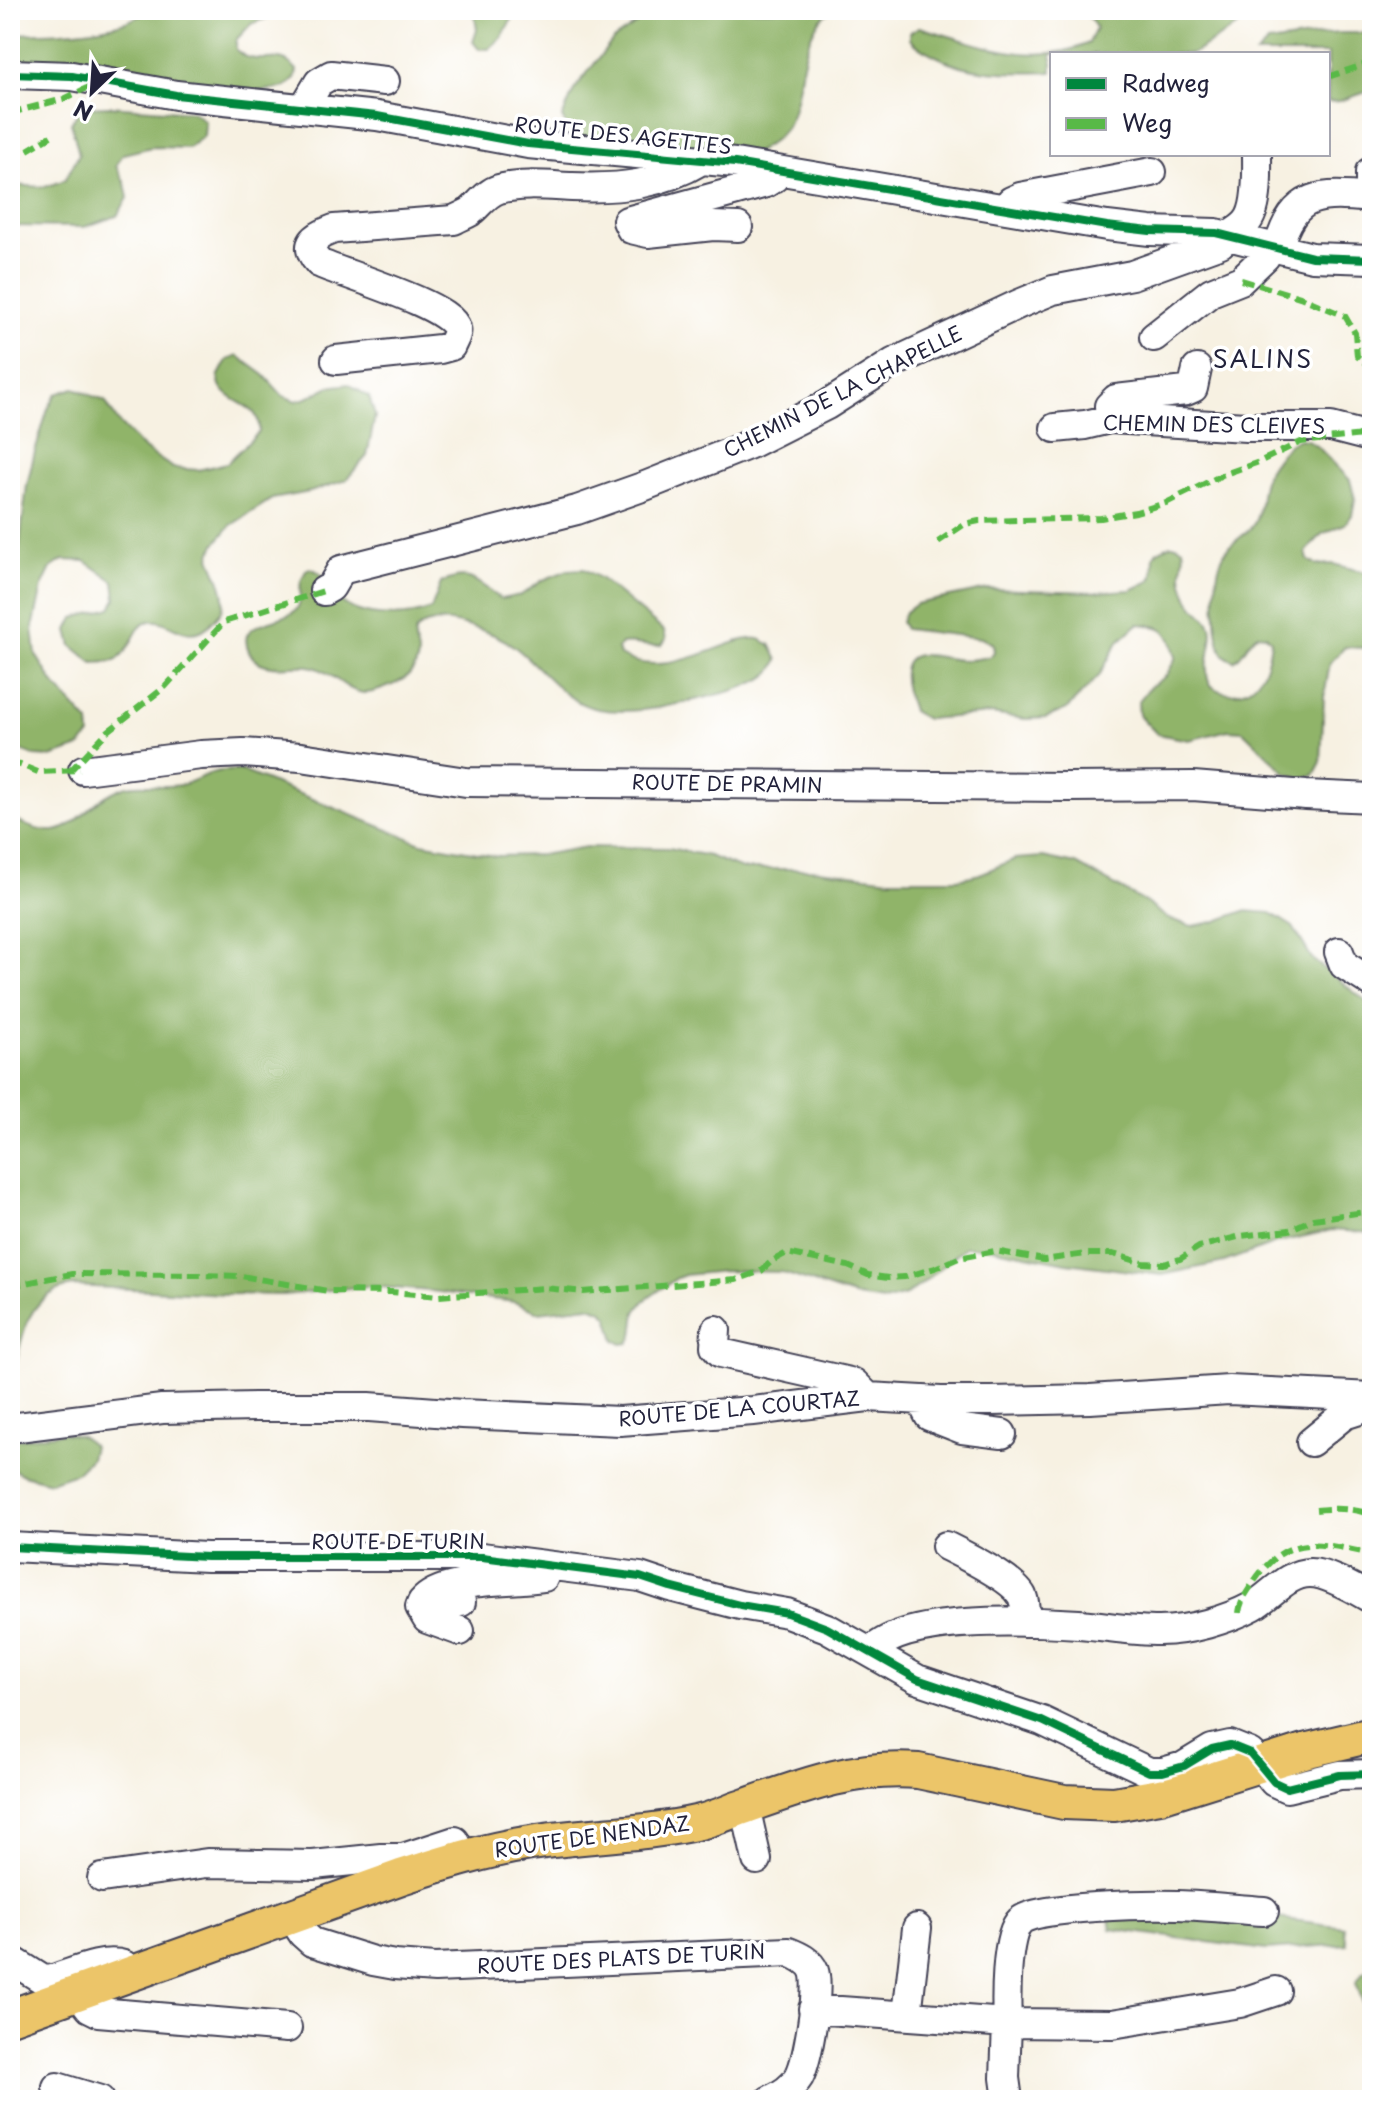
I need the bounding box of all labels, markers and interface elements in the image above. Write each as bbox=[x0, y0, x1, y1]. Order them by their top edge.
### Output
north arrow bbox=[52, 52, 132, 132]
legend bbox=[1050, 52, 1330, 156]
text: Radweg bbox=[1122, 64, 1210, 100]
text: N bbox=[68, 93, 98, 130]
text: Weg bbox=[1122, 104, 1172, 140]
street label: ROUTE DES AGETTES bbox=[513, 109, 733, 161]
street label: CHEMIN DE LA CHAPELLE bbox=[718, 318, 967, 465]
district label: SALINS bbox=[1213, 340, 1313, 376]
street label: CHEMIN DES CLEIVES bbox=[1103, 407, 1325, 441]
street label: ROUTE DE PRAMIN bbox=[631, 766, 823, 800]
street label: ROUTE DE LA COURTAZ bbox=[617, 1382, 861, 1434]
street label: ROUTE DE TURIN bbox=[311, 1526, 485, 1556]
street label: ROUTE DE NENDAZ bbox=[492, 1807, 691, 1865]
street label: ROUTE DES PLATS DE TURIN bbox=[476, 1935, 766, 1981]

